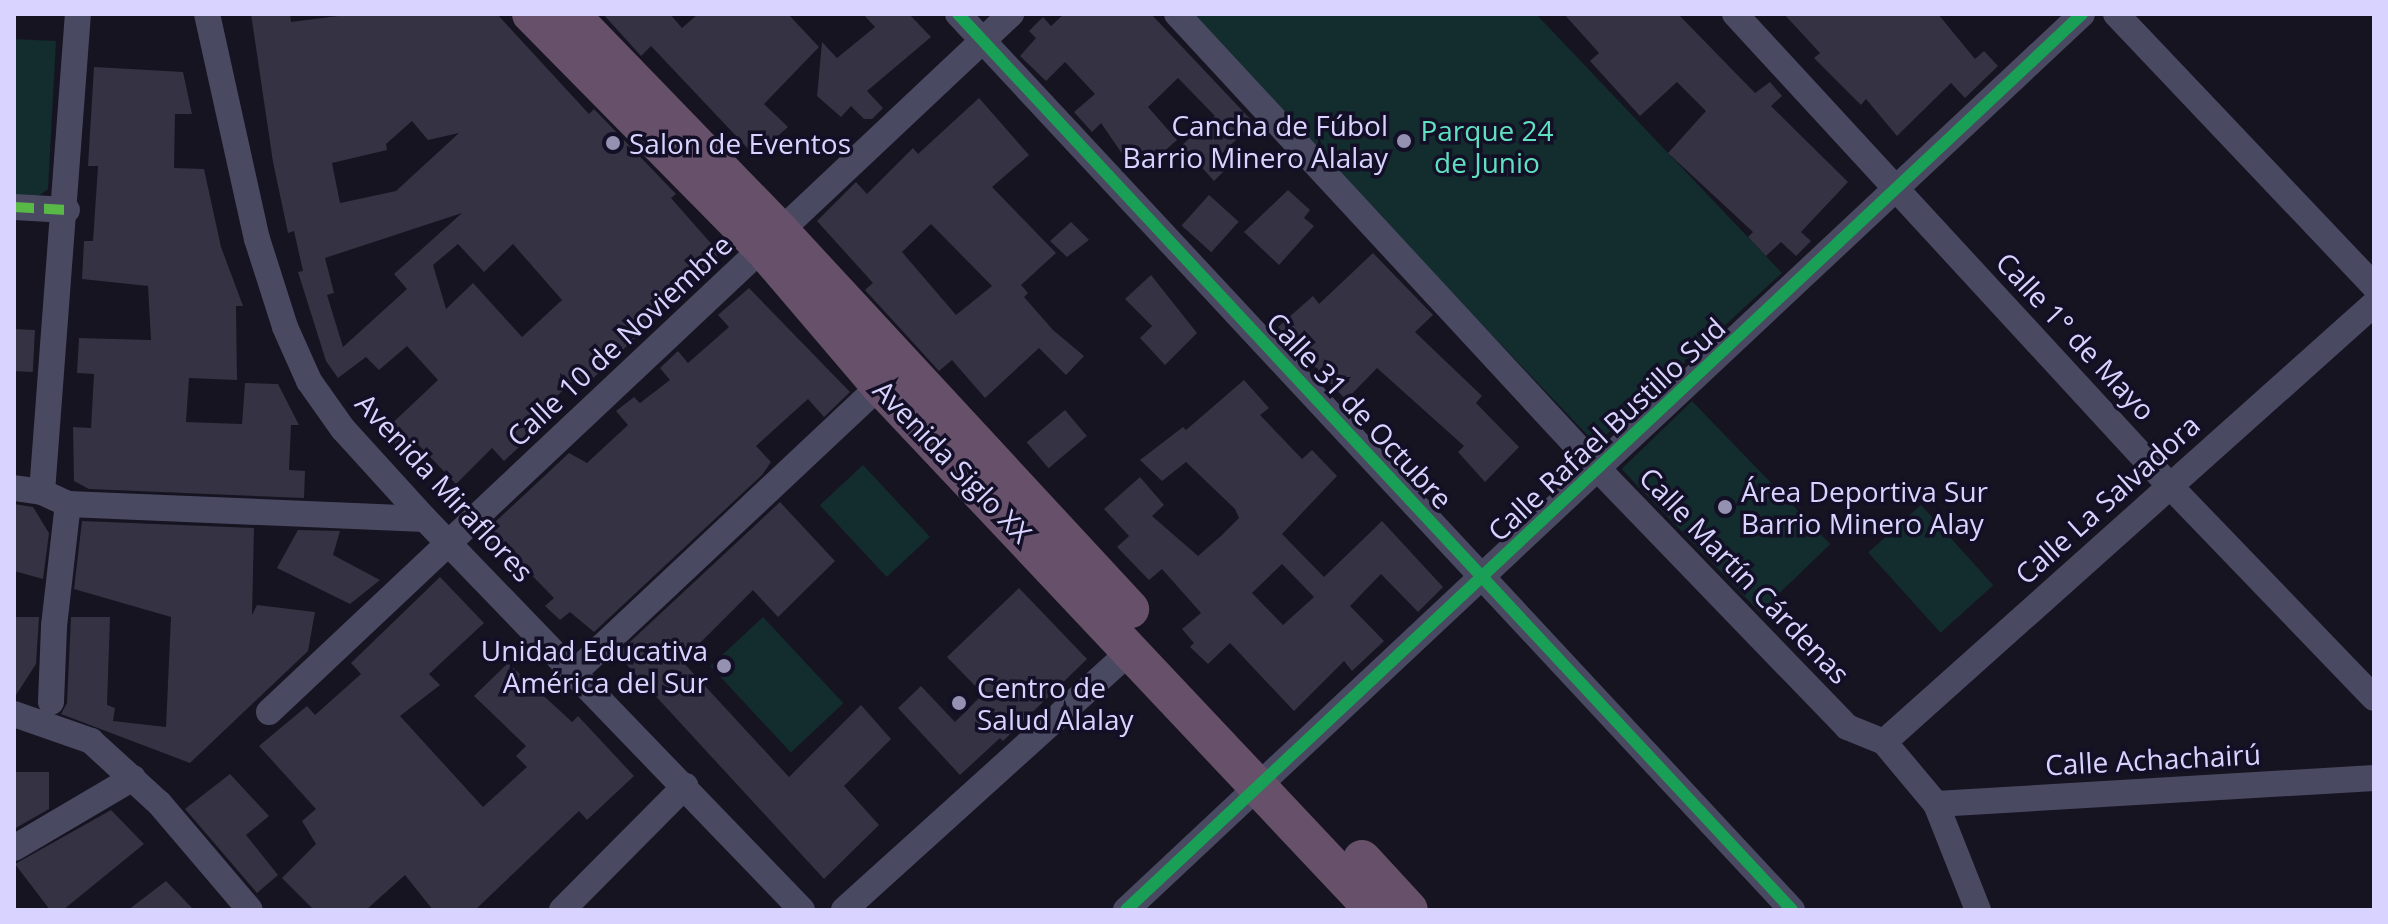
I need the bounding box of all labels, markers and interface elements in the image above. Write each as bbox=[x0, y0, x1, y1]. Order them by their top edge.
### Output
place label: Cancha de Fúbol Barrio Minero Alalay bbox=[1123, 108, 1388, 174]
park label: Parque 24 de Junio bbox=[1420, 113, 1554, 179]
place label: Salon de Eventos bbox=[629, 126, 851, 160]
marker: Cancha de Fúbol Barrio Minero Alalay bbox=[1395, 132, 1413, 150]
marker: Salon de Eventos bbox=[604, 134, 622, 152]
street label: Calle 10 de Noviembre bbox=[500, 227, 738, 453]
street label: Calle 1° de Mayo bbox=[1990, 245, 2162, 427]
street label: Calle 31 de Octubre bbox=[1260, 305, 1460, 515]
street label: Calle Rafael Bustillo Sud bbox=[1481, 310, 1731, 548]
street label: Avenida Siglo XX bbox=[867, 373, 1039, 549]
street label: Avenida Miraflores bbox=[349, 386, 541, 588]
street label: Calle La Salvadora bbox=[2008, 407, 2206, 591]
street label: Calle Martín Cárdenas bbox=[1633, 460, 1857, 690]
place label: Área Deportiva Sur Barrio Minero Alay bbox=[1741, 474, 1988, 540]
marker: Área Deportiva Sur Barrio Minero Alay bbox=[1716, 498, 1734, 516]
place label: Unidad Educativa América del Sur bbox=[481, 633, 708, 699]
marker: Unidad Educativa América del Sur bbox=[715, 657, 733, 675]
place label: Centro de Salud Alalay bbox=[977, 670, 1134, 736]
marker: Centro de Salud Alalay bbox=[948, 692, 970, 714]
street label: Calle Achachairú bbox=[2044, 737, 2262, 781]

